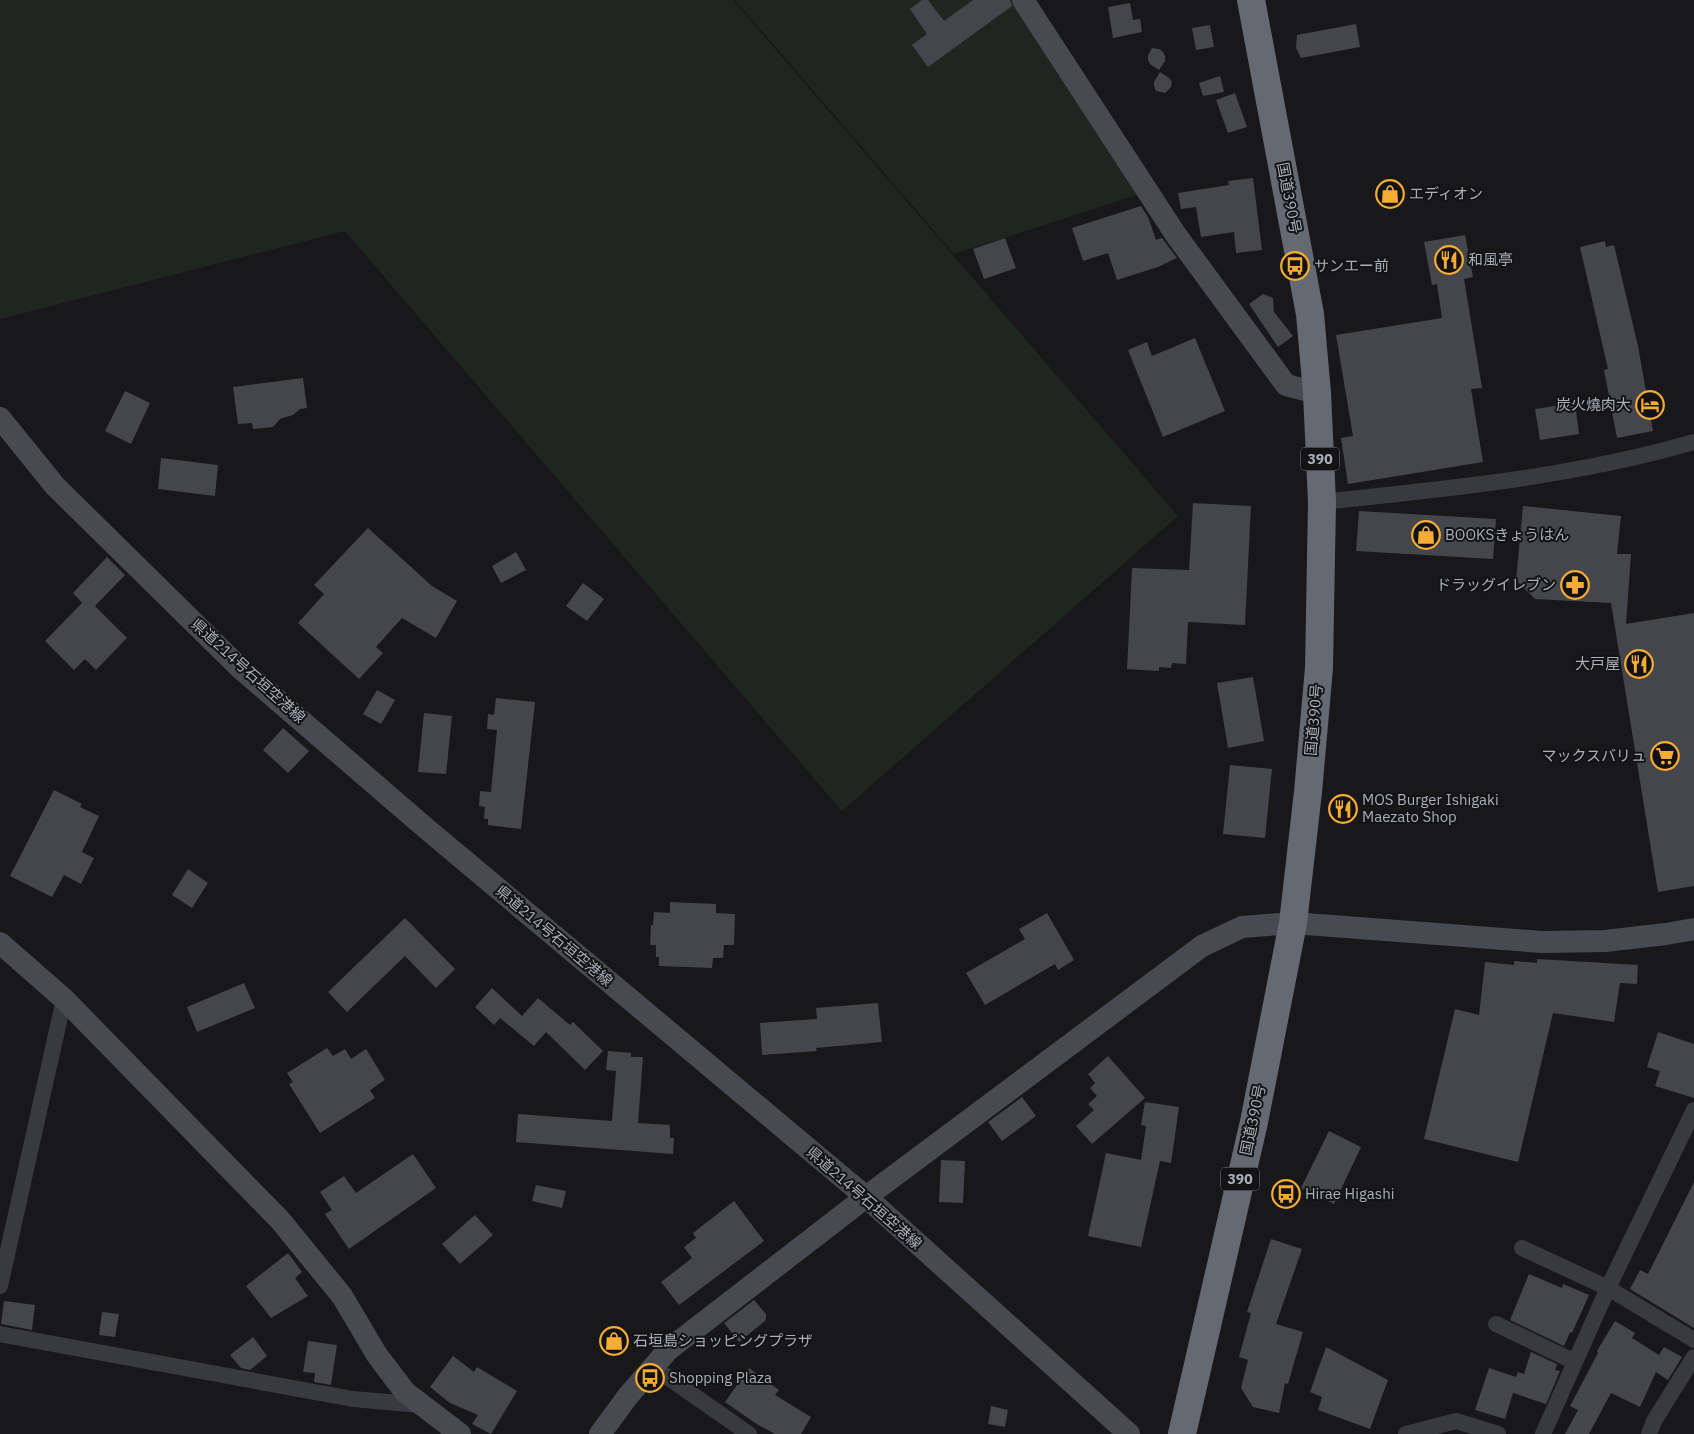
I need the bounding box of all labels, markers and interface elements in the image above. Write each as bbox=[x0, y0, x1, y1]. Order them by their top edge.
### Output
street label: 国道390号 bbox=[1273, 161, 1306, 235]
shop icon: エディオン bbox=[1375, 179, 1405, 209]
place label: エディオン bbox=[1409, 184, 1483, 203]
restaurant icon: 和風亭 bbox=[1434, 245, 1464, 275]
place label: 和風亭 bbox=[1468, 250, 1513, 269]
bus stop icon: サンエー前 bbox=[1280, 251, 1310, 281]
place label: サンエー前 bbox=[1314, 256, 1389, 275]
hotel icon: 炭火燒肉大 bbox=[1635, 390, 1665, 420]
place label: 炭火燒肉大 bbox=[1556, 395, 1631, 414]
road number: 390 bbox=[1301, 448, 1339, 470]
shop icon: BOOKSきょうはん bbox=[1411, 520, 1441, 550]
place label: BOOKSきょうはん bbox=[1445, 525, 1569, 544]
pharmacy icon: ドラッグイレブン bbox=[1560, 570, 1590, 600]
place label: ドラッグイレブン bbox=[1436, 575, 1556, 594]
street label: 県道214号石垣空港線 bbox=[187, 614, 309, 727]
restaurant icon: 大戸屋 bbox=[1624, 649, 1654, 679]
place label: 大戸屋 bbox=[1575, 654, 1620, 673]
street label: 国道390号 bbox=[1301, 683, 1326, 757]
supermarket icon: マックスバリュ bbox=[1650, 741, 1680, 771]
place label: マックスバリュ bbox=[1541, 746, 1646, 765]
place label: MOS Burger Ishigaki Maezato Shop bbox=[1362, 790, 1499, 826]
restaurant icon: MOS Burger Ishigaki Maezato Shop bbox=[1328, 794, 1358, 824]
street label: 県道214号石垣空港線 bbox=[492, 881, 617, 990]
street label: 国道390号 bbox=[1236, 1083, 1269, 1157]
street label: 県道214号石垣空港線 bbox=[803, 1142, 926, 1253]
road number: 390 bbox=[1221, 1168, 1259, 1190]
bus stop icon: Hirae Higashi bbox=[1271, 1179, 1301, 1209]
place label: Hirae Higashi bbox=[1305, 1184, 1394, 1203]
shop icon: 石垣島ショッピングプラザ bbox=[599, 1326, 629, 1356]
place label: 石垣島ショッピングプラザ bbox=[633, 1331, 813, 1350]
bus stop icon: Shopping Plaza bbox=[635, 1363, 665, 1393]
place label: Shopping Plaza bbox=[669, 1368, 772, 1387]

